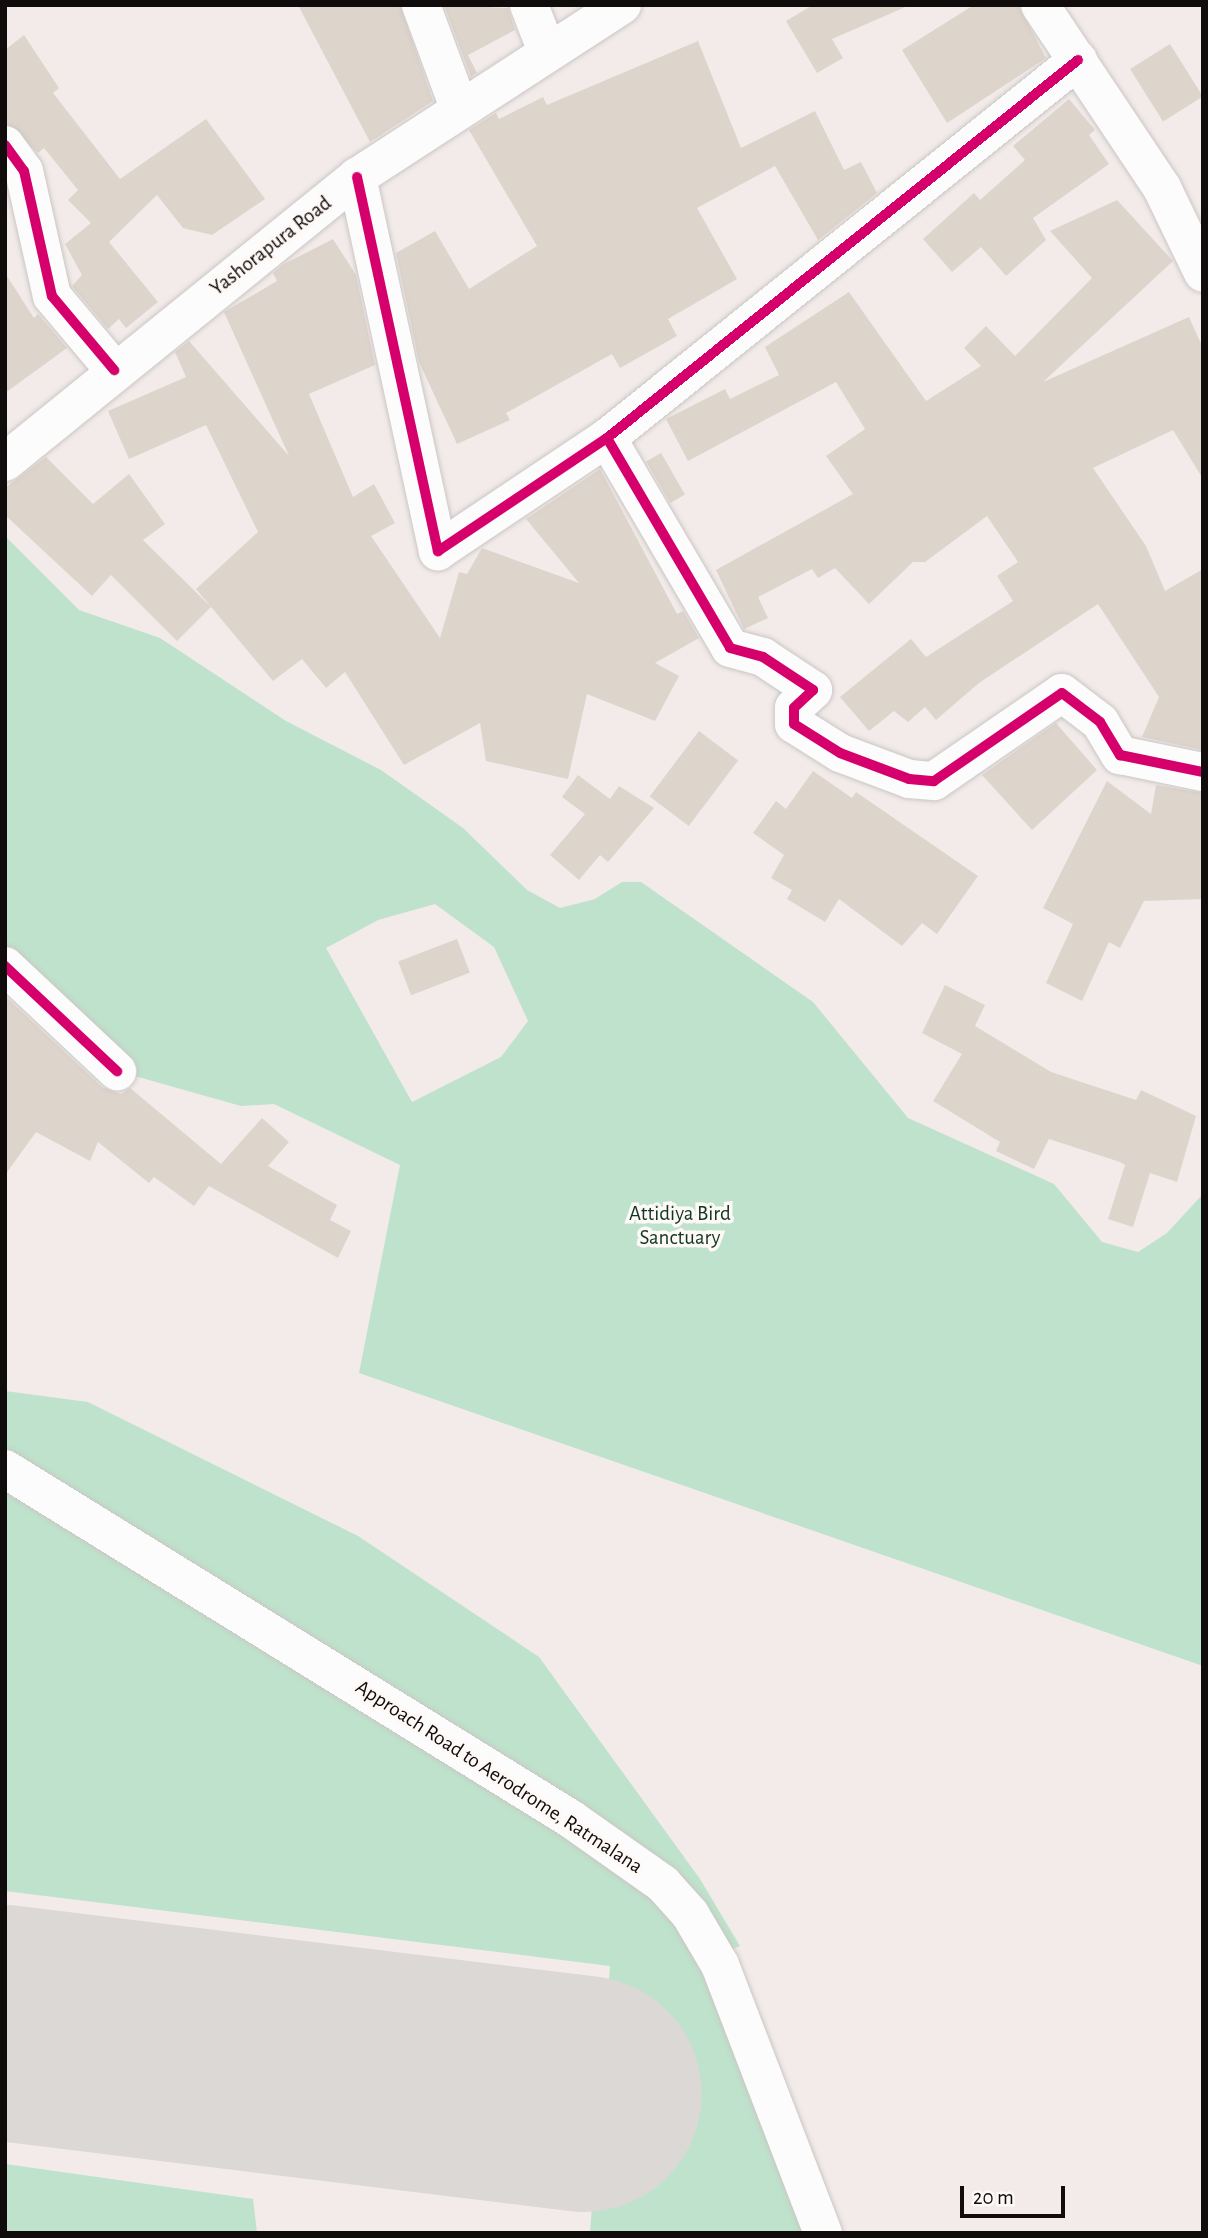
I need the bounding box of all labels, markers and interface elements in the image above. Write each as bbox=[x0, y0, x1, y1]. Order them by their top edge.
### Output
street label: Yashorapura Road bbox=[205, 191, 337, 301]
park label: Attidiya Bird Sanctuary bbox=[629, 1201, 731, 1251]
street label: Approach Road to Aerodrome, Ratmalana bbox=[351, 1675, 647, 1879]
scale bar bbox=[963, 2172, 1068, 2216]
text: 20 m bbox=[973, 2187, 1014, 2208]

